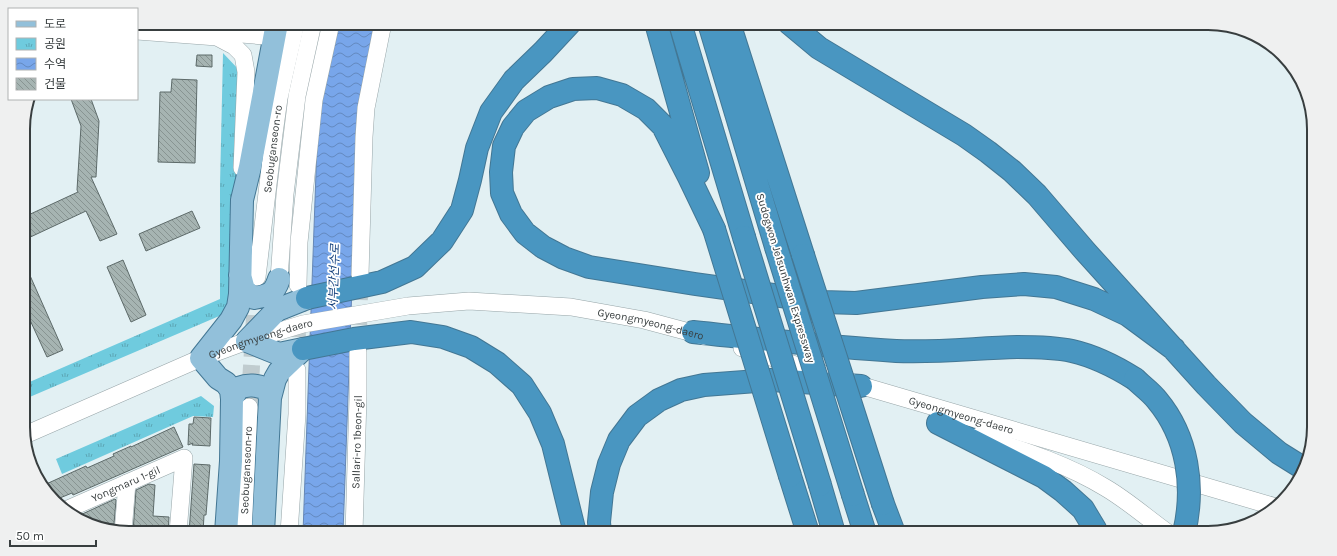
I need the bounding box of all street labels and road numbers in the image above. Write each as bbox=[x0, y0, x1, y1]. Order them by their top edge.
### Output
street label: Seobuganseon-ro bbox=[261, 104, 285, 194]
street label: Sudogwon Je1sunhwan Expressway bbox=[753, 192, 818, 364]
street label: Gyeongmyeong-daero bbox=[596, 306, 705, 343]
street label: Gyeongmyeong-daero bbox=[207, 316, 314, 362]
street label: Gyeongmyeong-daero bbox=[907, 394, 1015, 437]
street label: Sallari-ro 1beon-gil bbox=[349, 395, 365, 489]
street label: Seobuganseon-ro bbox=[238, 426, 255, 515]
street label: Yongmaru 1-gil bbox=[89, 463, 162, 505]

